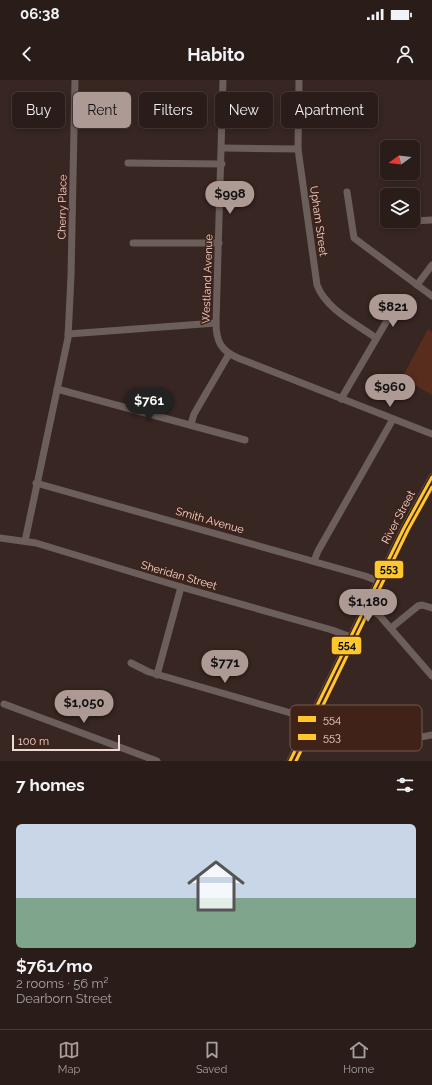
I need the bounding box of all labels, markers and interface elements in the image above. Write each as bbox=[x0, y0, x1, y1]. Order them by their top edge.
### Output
text: 06:38 bbox=[20, 5, 59, 23]
icon: back bbox=[16, 43, 38, 65]
icon: person bbox=[394, 43, 416, 65]
text: Habito bbox=[187, 44, 245, 65]
chip: Buy bbox=[12, 92, 65, 128]
chip: Rent bbox=[73, 92, 131, 128]
chip: Filters bbox=[139, 92, 207, 128]
chip: New bbox=[215, 92, 273, 128]
chip: Apartment bbox=[281, 92, 378, 128]
north arrow bbox=[380, 140, 420, 180]
map controls bbox=[380, 140, 420, 228]
street label: Cherry Place bbox=[55, 174, 70, 240]
pin: $998 bbox=[206, 181, 254, 215]
street label: Upham Street bbox=[307, 185, 330, 257]
text: $998 bbox=[214, 186, 246, 201]
button: layers bbox=[380, 188, 420, 228]
street label: Westland Avenue bbox=[199, 234, 216, 324]
pin: $821 bbox=[369, 294, 417, 328]
text: $821 bbox=[378, 299, 408, 314]
pin: $960 bbox=[366, 374, 414, 408]
text: $960 bbox=[374, 379, 406, 394]
pin: $761 bbox=[125, 388, 173, 422]
text: $761 bbox=[134, 393, 164, 408]
street label: River Street bbox=[379, 488, 418, 546]
street label: Smith Avenue bbox=[174, 505, 246, 537]
street label: Sheridan Street bbox=[139, 558, 219, 593]
line badge: 553 bbox=[374, 560, 404, 579]
text: 553 bbox=[380, 563, 398, 576]
pin: $1,180 bbox=[335, 589, 401, 623]
text: $1,180 bbox=[348, 594, 388, 609]
line badge: 554 bbox=[331, 636, 362, 655]
text: 554 bbox=[338, 639, 356, 652]
pin: $771 bbox=[201, 650, 249, 684]
text: $771 bbox=[210, 655, 240, 670]
pin: $1,050 bbox=[51, 690, 117, 724]
text: $1,050 bbox=[64, 695, 104, 710]
legend bbox=[290, 705, 422, 751]
text: 554 bbox=[323, 713, 341, 726]
text: 553 bbox=[323, 731, 341, 744]
scale bar bbox=[12, 733, 120, 752]
text: 100 m bbox=[18, 735, 49, 748]
icon: filters bbox=[394, 774, 416, 796]
text: 7 homes bbox=[16, 775, 85, 795]
icon: home bbox=[180, 850, 252, 922]
text: $761/mo bbox=[16, 956, 92, 976]
text: 2 rooms · 56 m² bbox=[16, 976, 108, 991]
text: Dearborn Street bbox=[16, 991, 112, 1006]
tab: Map bbox=[58, 1039, 80, 1076]
tab: Saved bbox=[196, 1039, 227, 1076]
tab: Home bbox=[343, 1039, 374, 1076]

